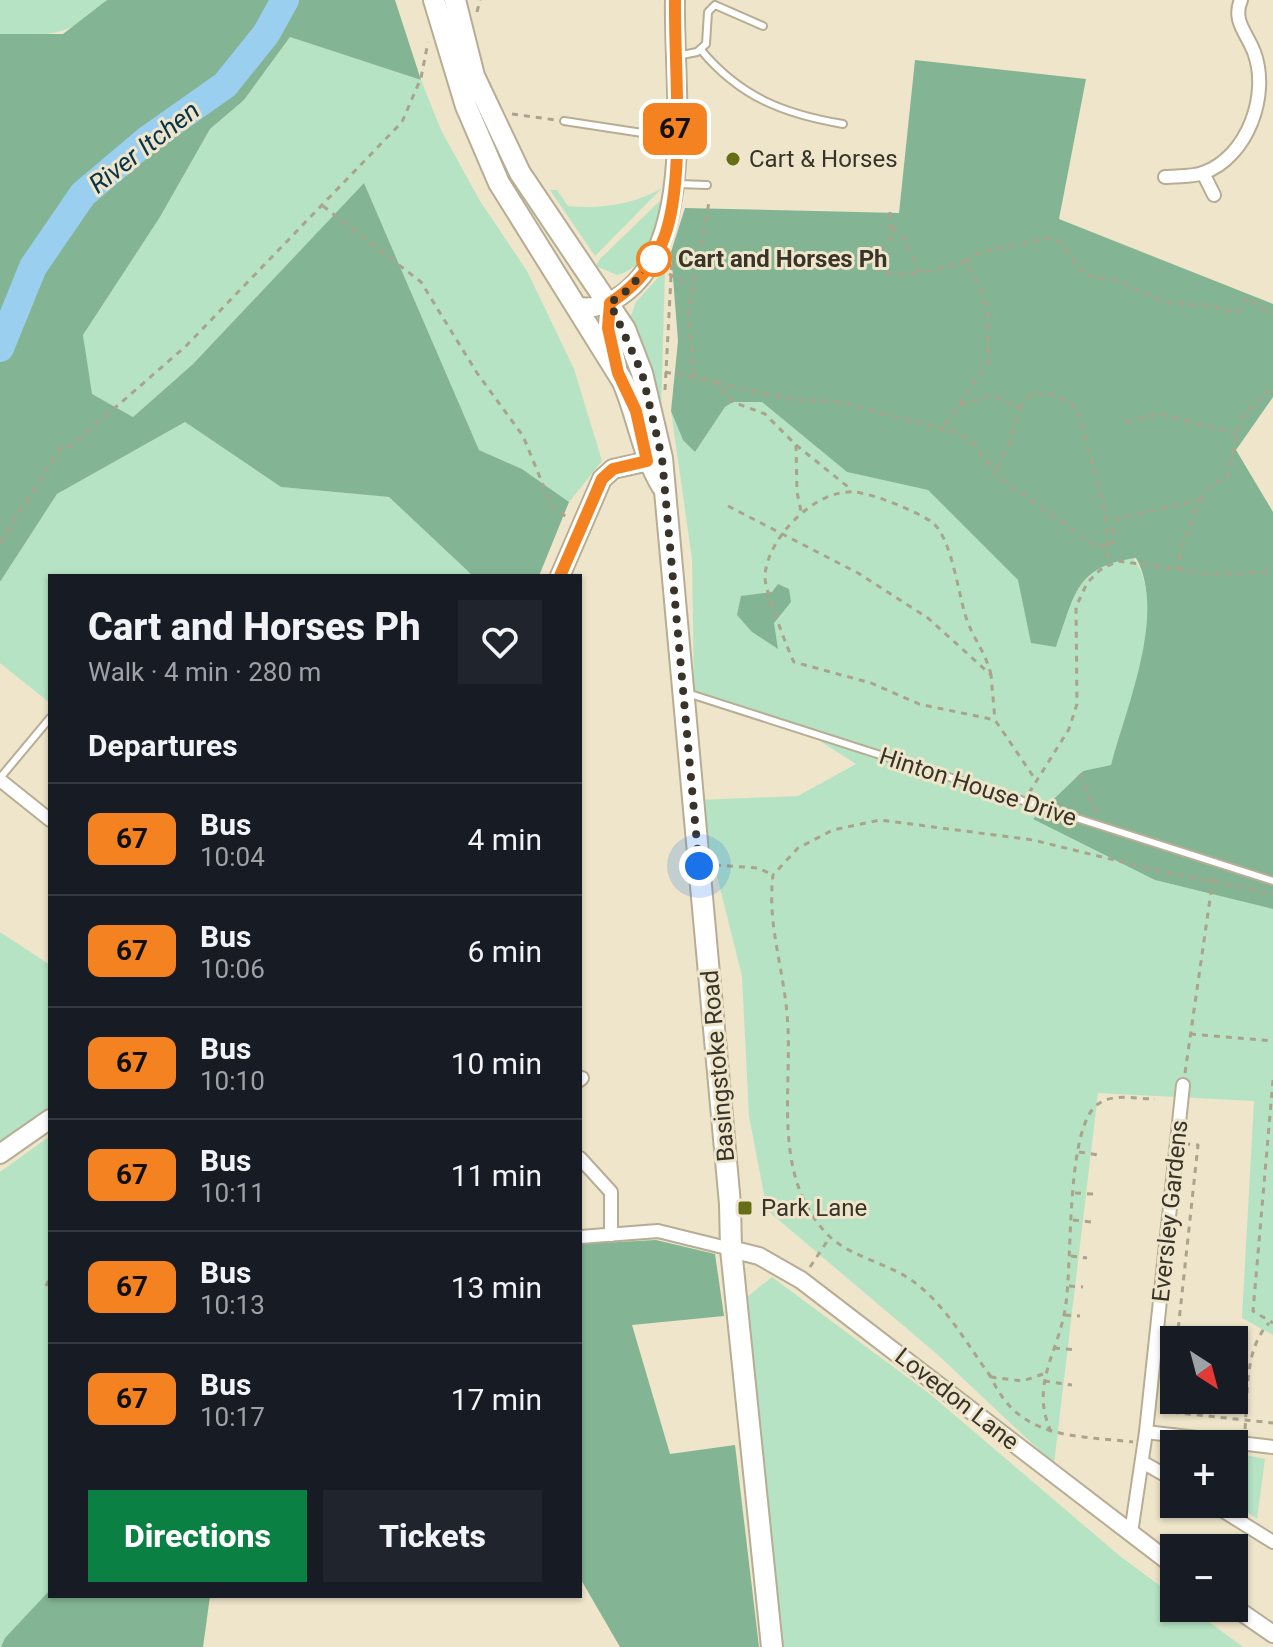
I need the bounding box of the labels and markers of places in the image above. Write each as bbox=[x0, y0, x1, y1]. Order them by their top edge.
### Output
place label: Cart & Horses bbox=[749, 145, 898, 173]
marker: Cart & Horses bbox=[724, 150, 742, 168]
marker: Cart and Horses Ph bbox=[637, 242, 671, 276]
place label: Cart and Horses Ph bbox=[678, 245, 888, 273]
place label: Park Lane bbox=[761, 1194, 867, 1222]
marker: Park Lane bbox=[736, 1199, 754, 1217]

